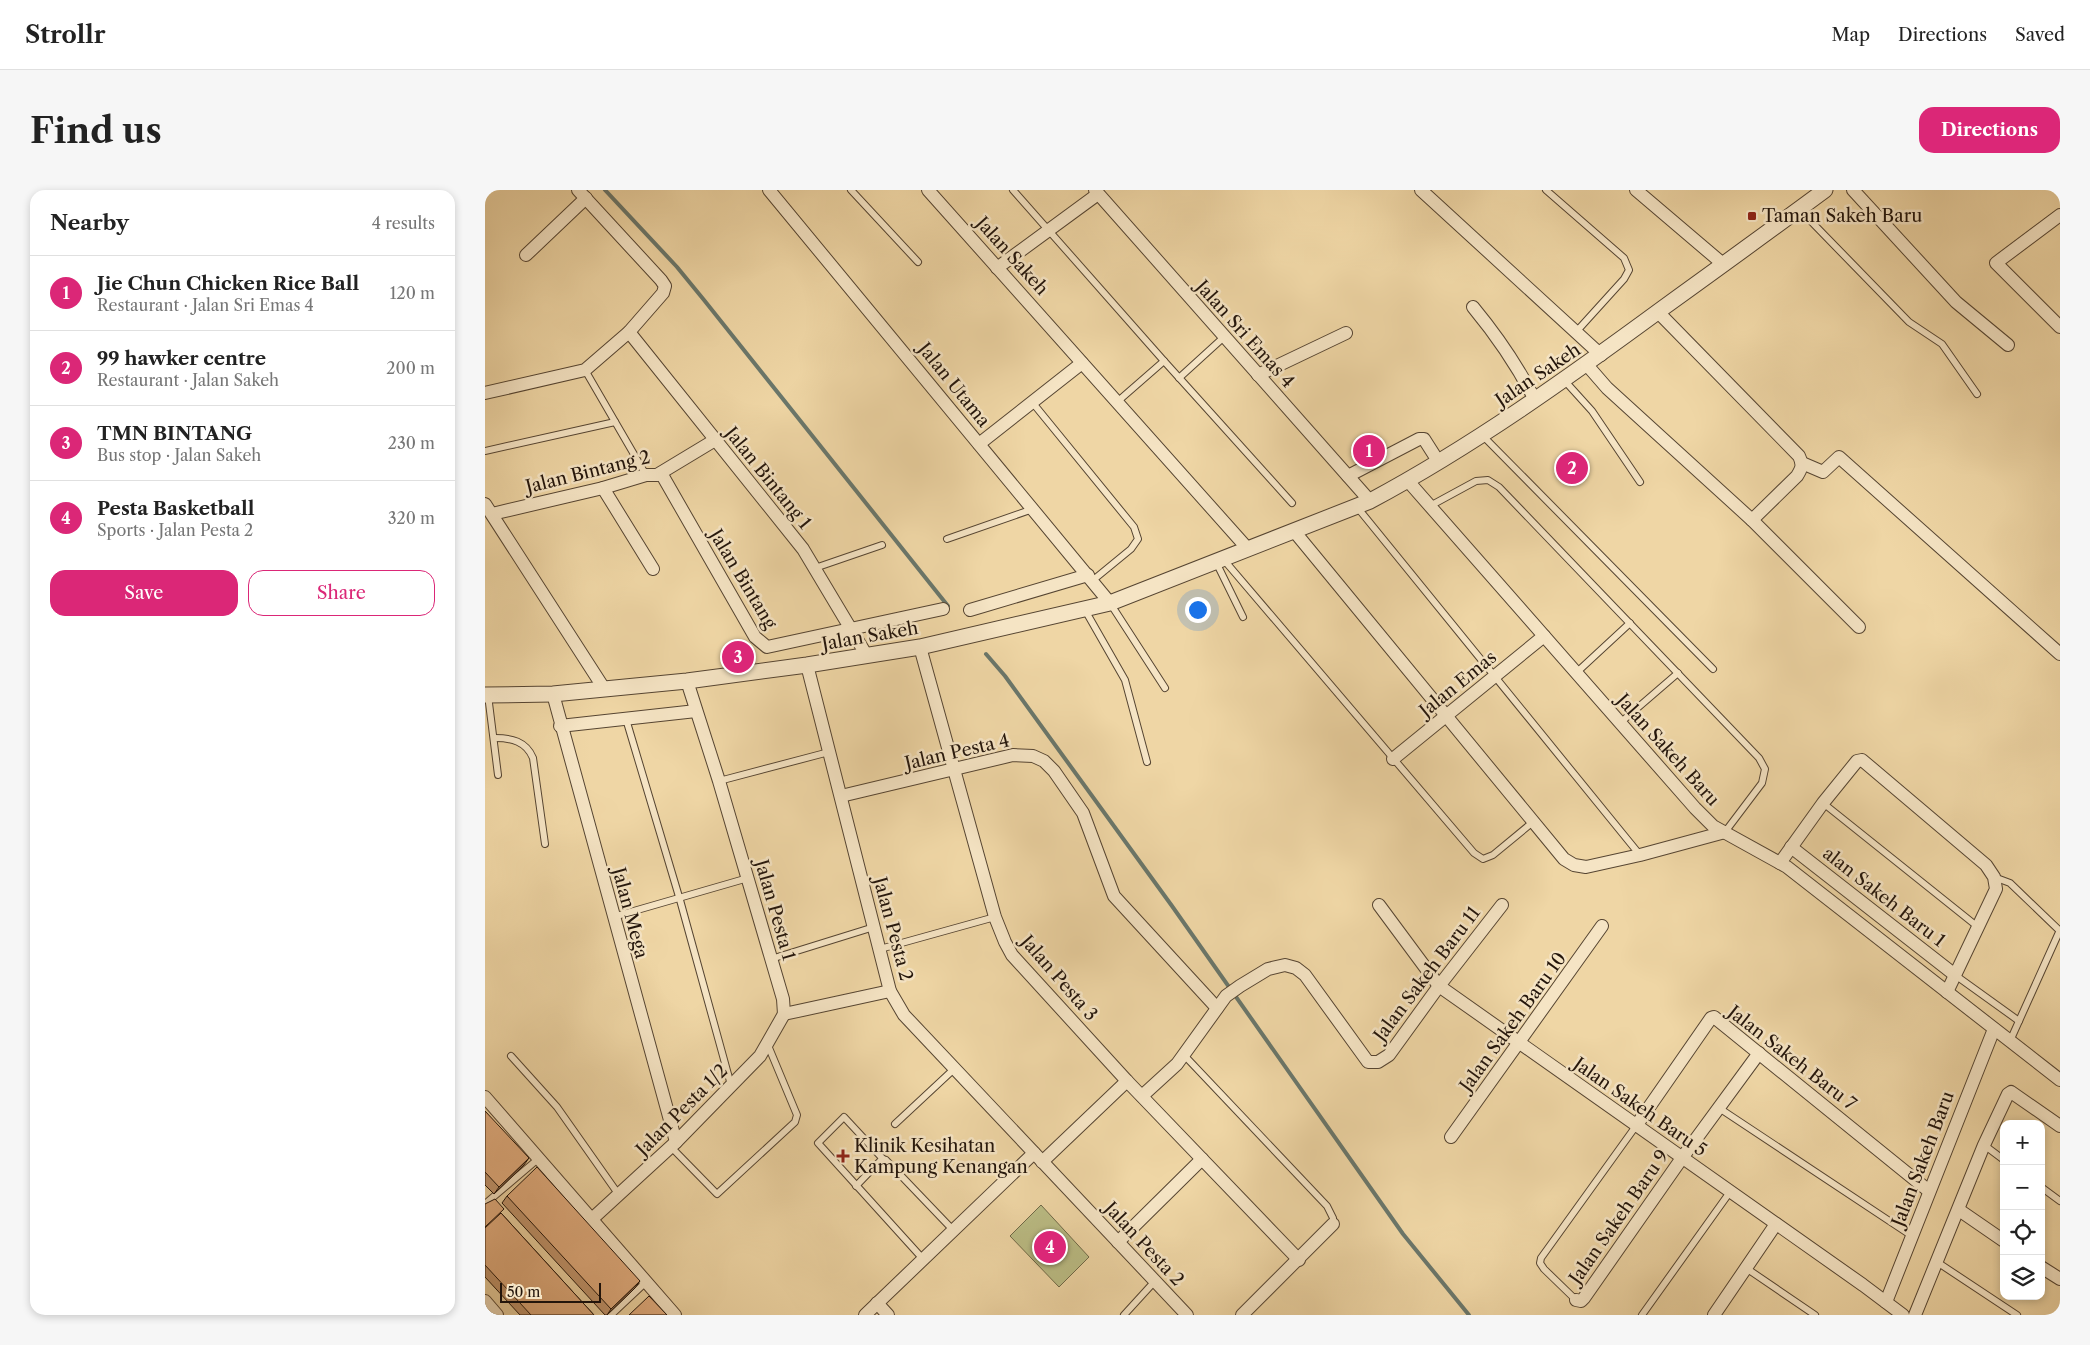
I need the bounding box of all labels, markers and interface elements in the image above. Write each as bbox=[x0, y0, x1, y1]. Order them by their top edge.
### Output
text: Strollr bbox=[25, 20, 105, 49]
text: Map bbox=[1831, 24, 1870, 46]
text: Directions bbox=[1898, 24, 1987, 46]
text: Saved bbox=[2015, 24, 2065, 46]
button: Directions bbox=[1919, 107, 2060, 153]
text: Find us bbox=[30, 109, 162, 152]
place label: Taman Sakeh Baru bbox=[1762, 205, 1922, 227]
text: Nearby bbox=[50, 210, 129, 235]
street label: Jalan Sakeh bbox=[969, 210, 1053, 300]
marker: Taman Sakeh Baru bbox=[1746, 210, 1758, 222]
text: 4 results bbox=[372, 213, 435, 233]
text: Jie Chun Chicken Rice Ball bbox=[97, 272, 359, 295]
street label: Jalan Sri Emas 4 bbox=[1189, 274, 1299, 392]
text: 1 bbox=[62, 283, 70, 303]
text: 120 m bbox=[390, 283, 435, 303]
text: Restaurant · Jalan Sri Emas 4 bbox=[97, 295, 314, 315]
street label: Jalan Utama bbox=[911, 336, 995, 432]
street label: Jalan Sakeh bbox=[1489, 339, 1585, 413]
text: 99 hawker centre bbox=[97, 347, 266, 370]
text: 2 bbox=[61, 358, 71, 378]
text: 200 m bbox=[386, 358, 435, 378]
text: Restaurant · Jalan Sakeh bbox=[97, 370, 279, 390]
street label: Jalan Bintang 1 bbox=[718, 420, 816, 534]
text: TMN BINTANG bbox=[97, 422, 252, 445]
pin: 1 bbox=[1353, 432, 1385, 470]
text: 3 bbox=[61, 433, 71, 453]
text: 230 m bbox=[388, 433, 435, 453]
text: Bus stop · Jalan Sakeh bbox=[97, 445, 261, 465]
street label: Jalan Bintang 2 bbox=[521, 446, 653, 499]
pin: 2 bbox=[1556, 449, 1588, 487]
text: Pesta Basketball bbox=[97, 497, 254, 520]
text: 4 bbox=[61, 508, 71, 528]
text: 320 m bbox=[388, 508, 435, 528]
text: Sports · Jalan Pesta 2 bbox=[97, 520, 253, 540]
street label: Jalan Bintang bbox=[703, 523, 782, 633]
button: Save bbox=[50, 570, 238, 616]
button: Share bbox=[248, 570, 435, 616]
your location bbox=[1185, 597, 1211, 623]
street label: Jalan Sakeh bbox=[817, 617, 920, 656]
pin: 3 bbox=[722, 638, 754, 676]
street label: Jalan Emas bbox=[1413, 646, 1501, 724]
street label: Jalan Sakeh Baru bbox=[1610, 687, 1724, 811]
street label: Jalan Pesta 4 bbox=[900, 729, 1011, 775]
street label: alan Sakeh Baru 1 bbox=[1818, 842, 1950, 952]
street label: Jalan Pesta 1 bbox=[749, 854, 800, 963]
street label: Jalan Mega bbox=[607, 862, 653, 961]
street label: Jalan Pesta 2 bbox=[868, 872, 917, 983]
street label: Jalan Sakeh Baru 11 bbox=[1367, 902, 1485, 1048]
street label: Jalan Pesta 3 bbox=[1014, 928, 1102, 1025]
street label: Jalan Sakeh Baru 10 bbox=[1453, 948, 1571, 1098]
street label: Jalan Sakeh Baru 7 bbox=[1721, 999, 1861, 1115]
street label: Jalan Sakeh Baru 5 bbox=[1567, 1051, 1711, 1161]
street label: Jalan Pesta 1/2 bbox=[629, 1060, 732, 1163]
street label: Jalan Sakeh Baru bbox=[1886, 1088, 1959, 1233]
map controls bbox=[2000, 1120, 2045, 1300]
button: + bbox=[2000, 1120, 2045, 1165]
place label: Klinik Kesihatan Kampung Kenangan bbox=[854, 1135, 1028, 1178]
street label: Jalan Sakeh Baru 9 bbox=[1563, 1146, 1674, 1291]
marker: Klinik Kesihatan Kampung Kenangan bbox=[836, 1149, 850, 1163]
button: − bbox=[2000, 1165, 2045, 1210]
street label: Jalan Pesta 2 bbox=[1098, 1195, 1188, 1290]
button: locate bbox=[2000, 1210, 2045, 1255]
pin: 4 bbox=[1034, 1228, 1066, 1266]
button: layers bbox=[2000, 1255, 2045, 1300]
scale bar bbox=[500, 1280, 601, 1303]
text: 50 m bbox=[507, 1283, 540, 1301]

